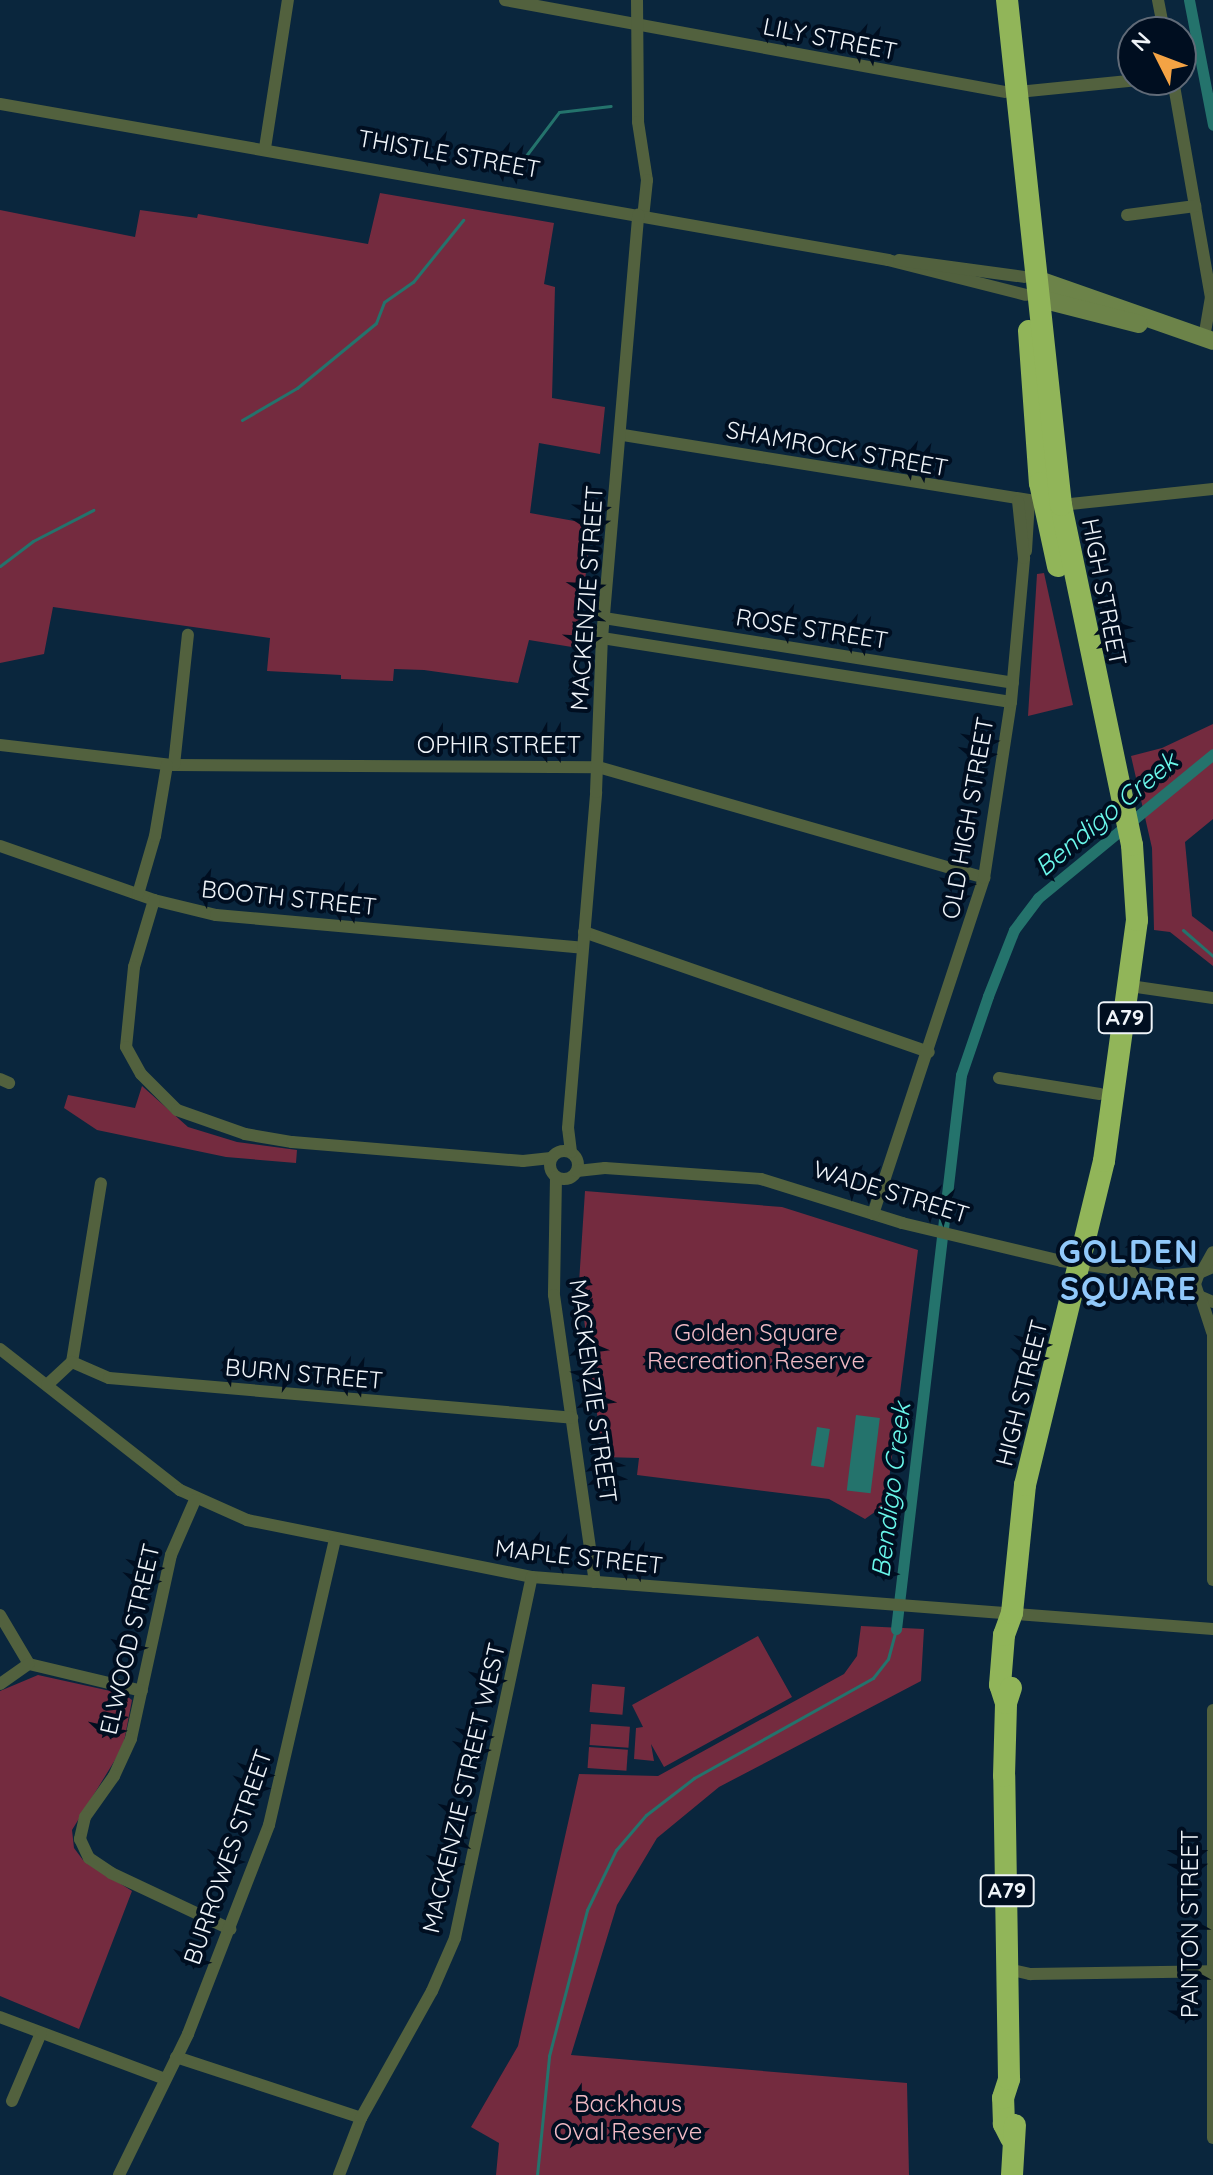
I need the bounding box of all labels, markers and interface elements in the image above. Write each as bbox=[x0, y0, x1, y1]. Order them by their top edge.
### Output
street label: LILY STREET bbox=[761, 12, 899, 66]
north arrow bbox=[1117, 16, 1197, 96]
text: N bbox=[1125, 26, 1156, 57]
street label: THISTLE STREET bbox=[356, 124, 542, 184]
street label: SHAMROCK STREET bbox=[724, 415, 950, 483]
street label: MACKENZIE STREET bbox=[565, 484, 609, 712]
street label: HIGH STREET bbox=[1076, 516, 1132, 668]
street label: ROSE STREET bbox=[734, 603, 890, 655]
street label: OLD HIGH STREET bbox=[936, 715, 1000, 921]
street label: OPHIR STREET bbox=[417, 731, 581, 759]
water label: Bendigo Creek bbox=[1029, 745, 1183, 883]
street label: BOOTH STREET bbox=[200, 874, 378, 922]
road number: A79 bbox=[1097, 1000, 1153, 1036]
street label: WADE STREET bbox=[810, 1155, 972, 1229]
district label: GOLDEN SQUARE bbox=[1058, 1233, 1200, 1308]
street label: MACKENZIE STREET bbox=[563, 1277, 623, 1505]
street label: HIGH STREET bbox=[990, 1317, 1054, 1469]
park label: Golden Square Recreation Reserve bbox=[647, 1319, 865, 1375]
street label: BURN STREET bbox=[224, 1353, 384, 1395]
water label: Bendigo Creek bbox=[865, 1401, 917, 1579]
street label: MAPLE STREET bbox=[494, 1534, 664, 1580]
street label: ELWOOD STREET bbox=[94, 1541, 166, 1737]
street label: MACKENZIE STREET WEST bbox=[417, 1640, 511, 1936]
street label: BURROWES STREET bbox=[178, 1746, 278, 1968]
street label: PANTON STREET bbox=[1176, 1830, 1204, 2018]
road number: A79 bbox=[979, 1873, 1035, 1909]
park label: Backhaus Oval Reserve bbox=[554, 2090, 702, 2146]

